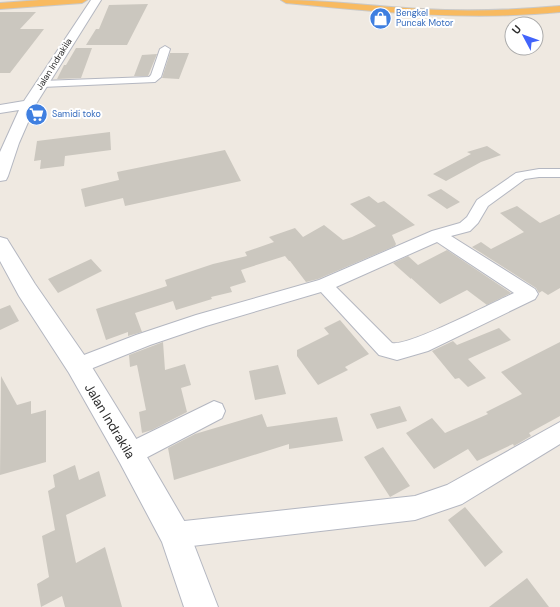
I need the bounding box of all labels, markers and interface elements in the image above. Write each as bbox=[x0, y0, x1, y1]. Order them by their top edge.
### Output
shop icon: Bengkel Puncak Motor bbox=[367, 5, 393, 31]
place label: Bengkel Puncak Motor bbox=[396, 7, 454, 29]
north arrow bbox=[504, 16, 544, 56]
text: U bbox=[509, 22, 524, 37]
street label: Jalan Indrakila bbox=[33, 36, 75, 92]
supermarket icon: Samidi toko bbox=[23, 101, 49, 127]
place label: Samidi toko bbox=[52, 108, 101, 120]
street label: Jalan Indrakila bbox=[81, 380, 139, 462]

